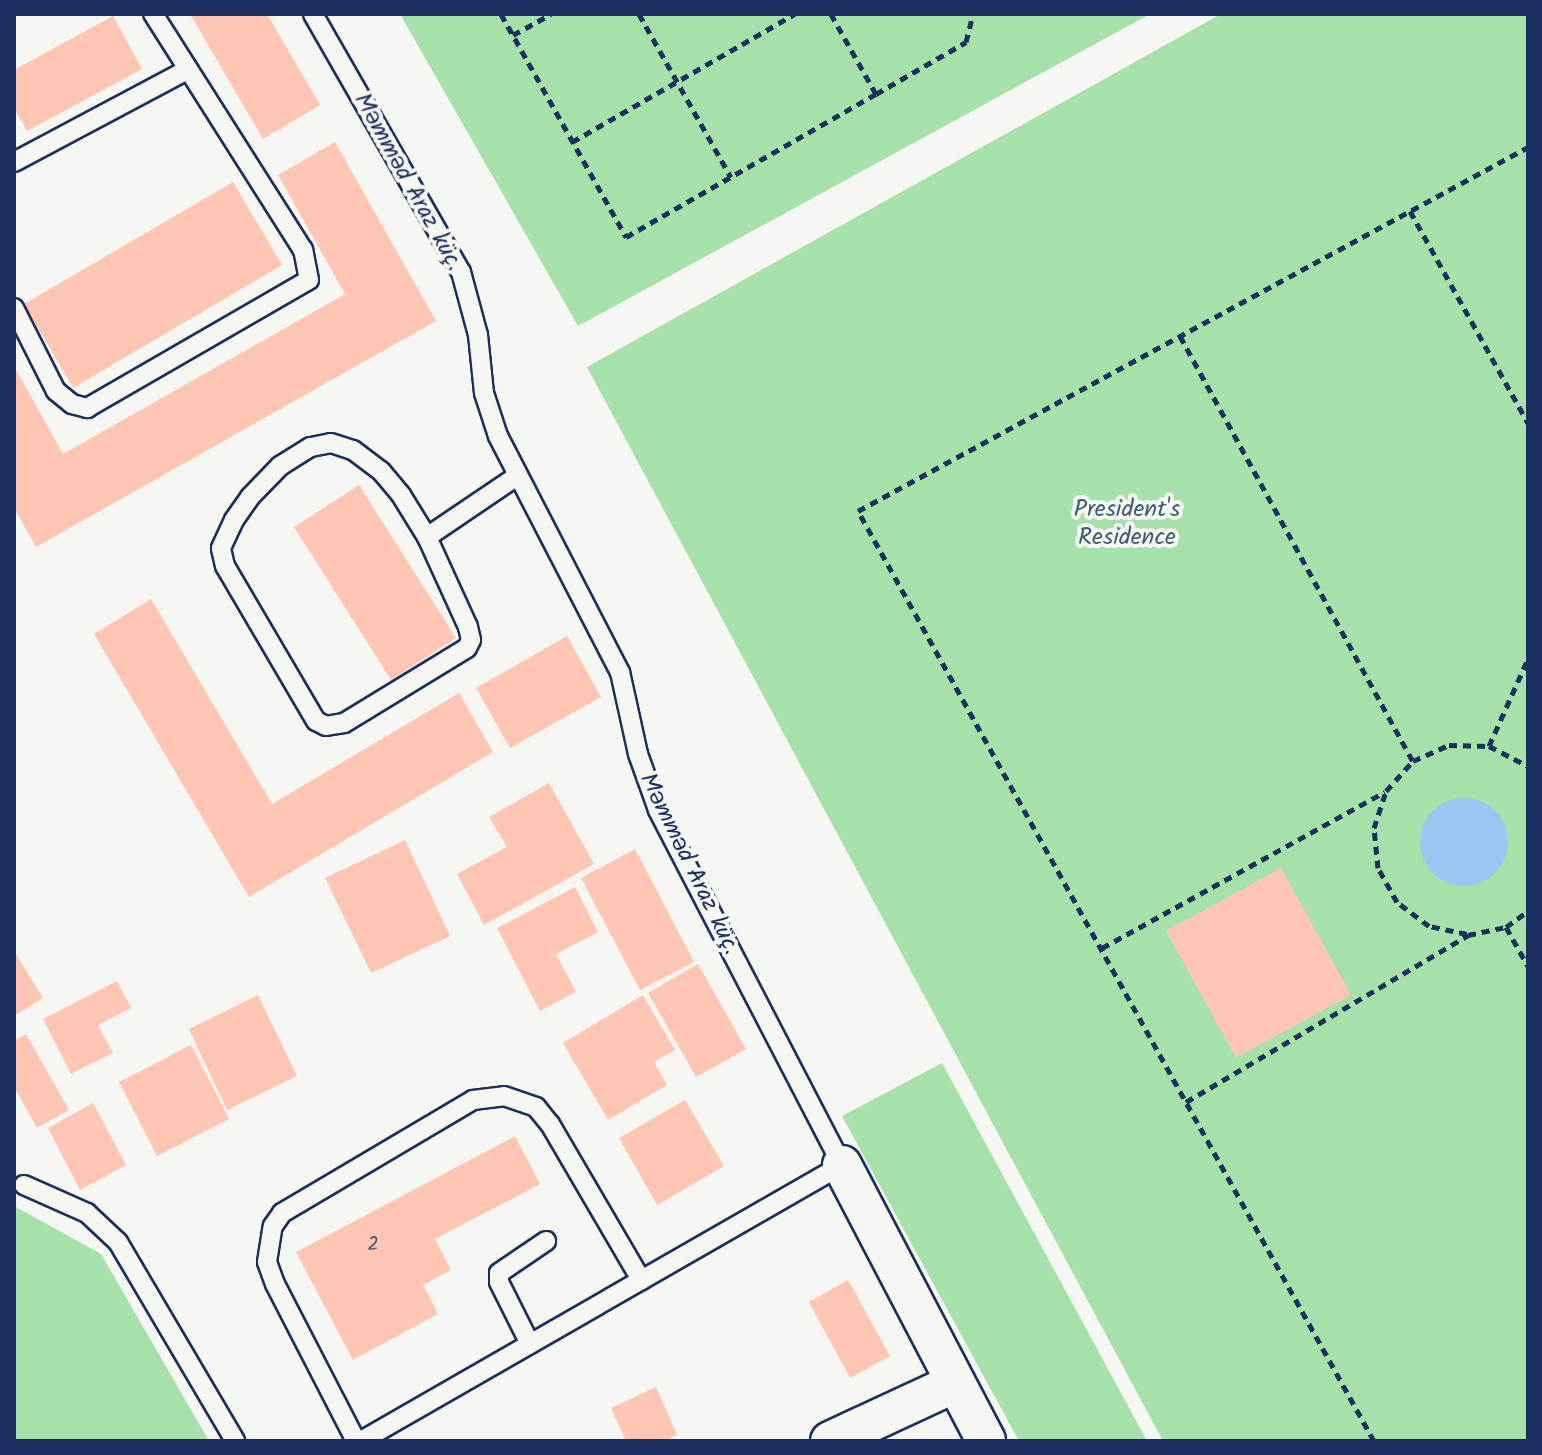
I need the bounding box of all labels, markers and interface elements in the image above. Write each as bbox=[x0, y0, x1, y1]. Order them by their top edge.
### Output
street label: Məmməd Araz küç. bbox=[347, 88, 469, 276]
park label: President's Residence bbox=[1074, 496, 1180, 552]
street label: Məmməd Araz küç. bbox=[633, 768, 745, 960]
house number: 2 bbox=[367, 1233, 379, 1257]

